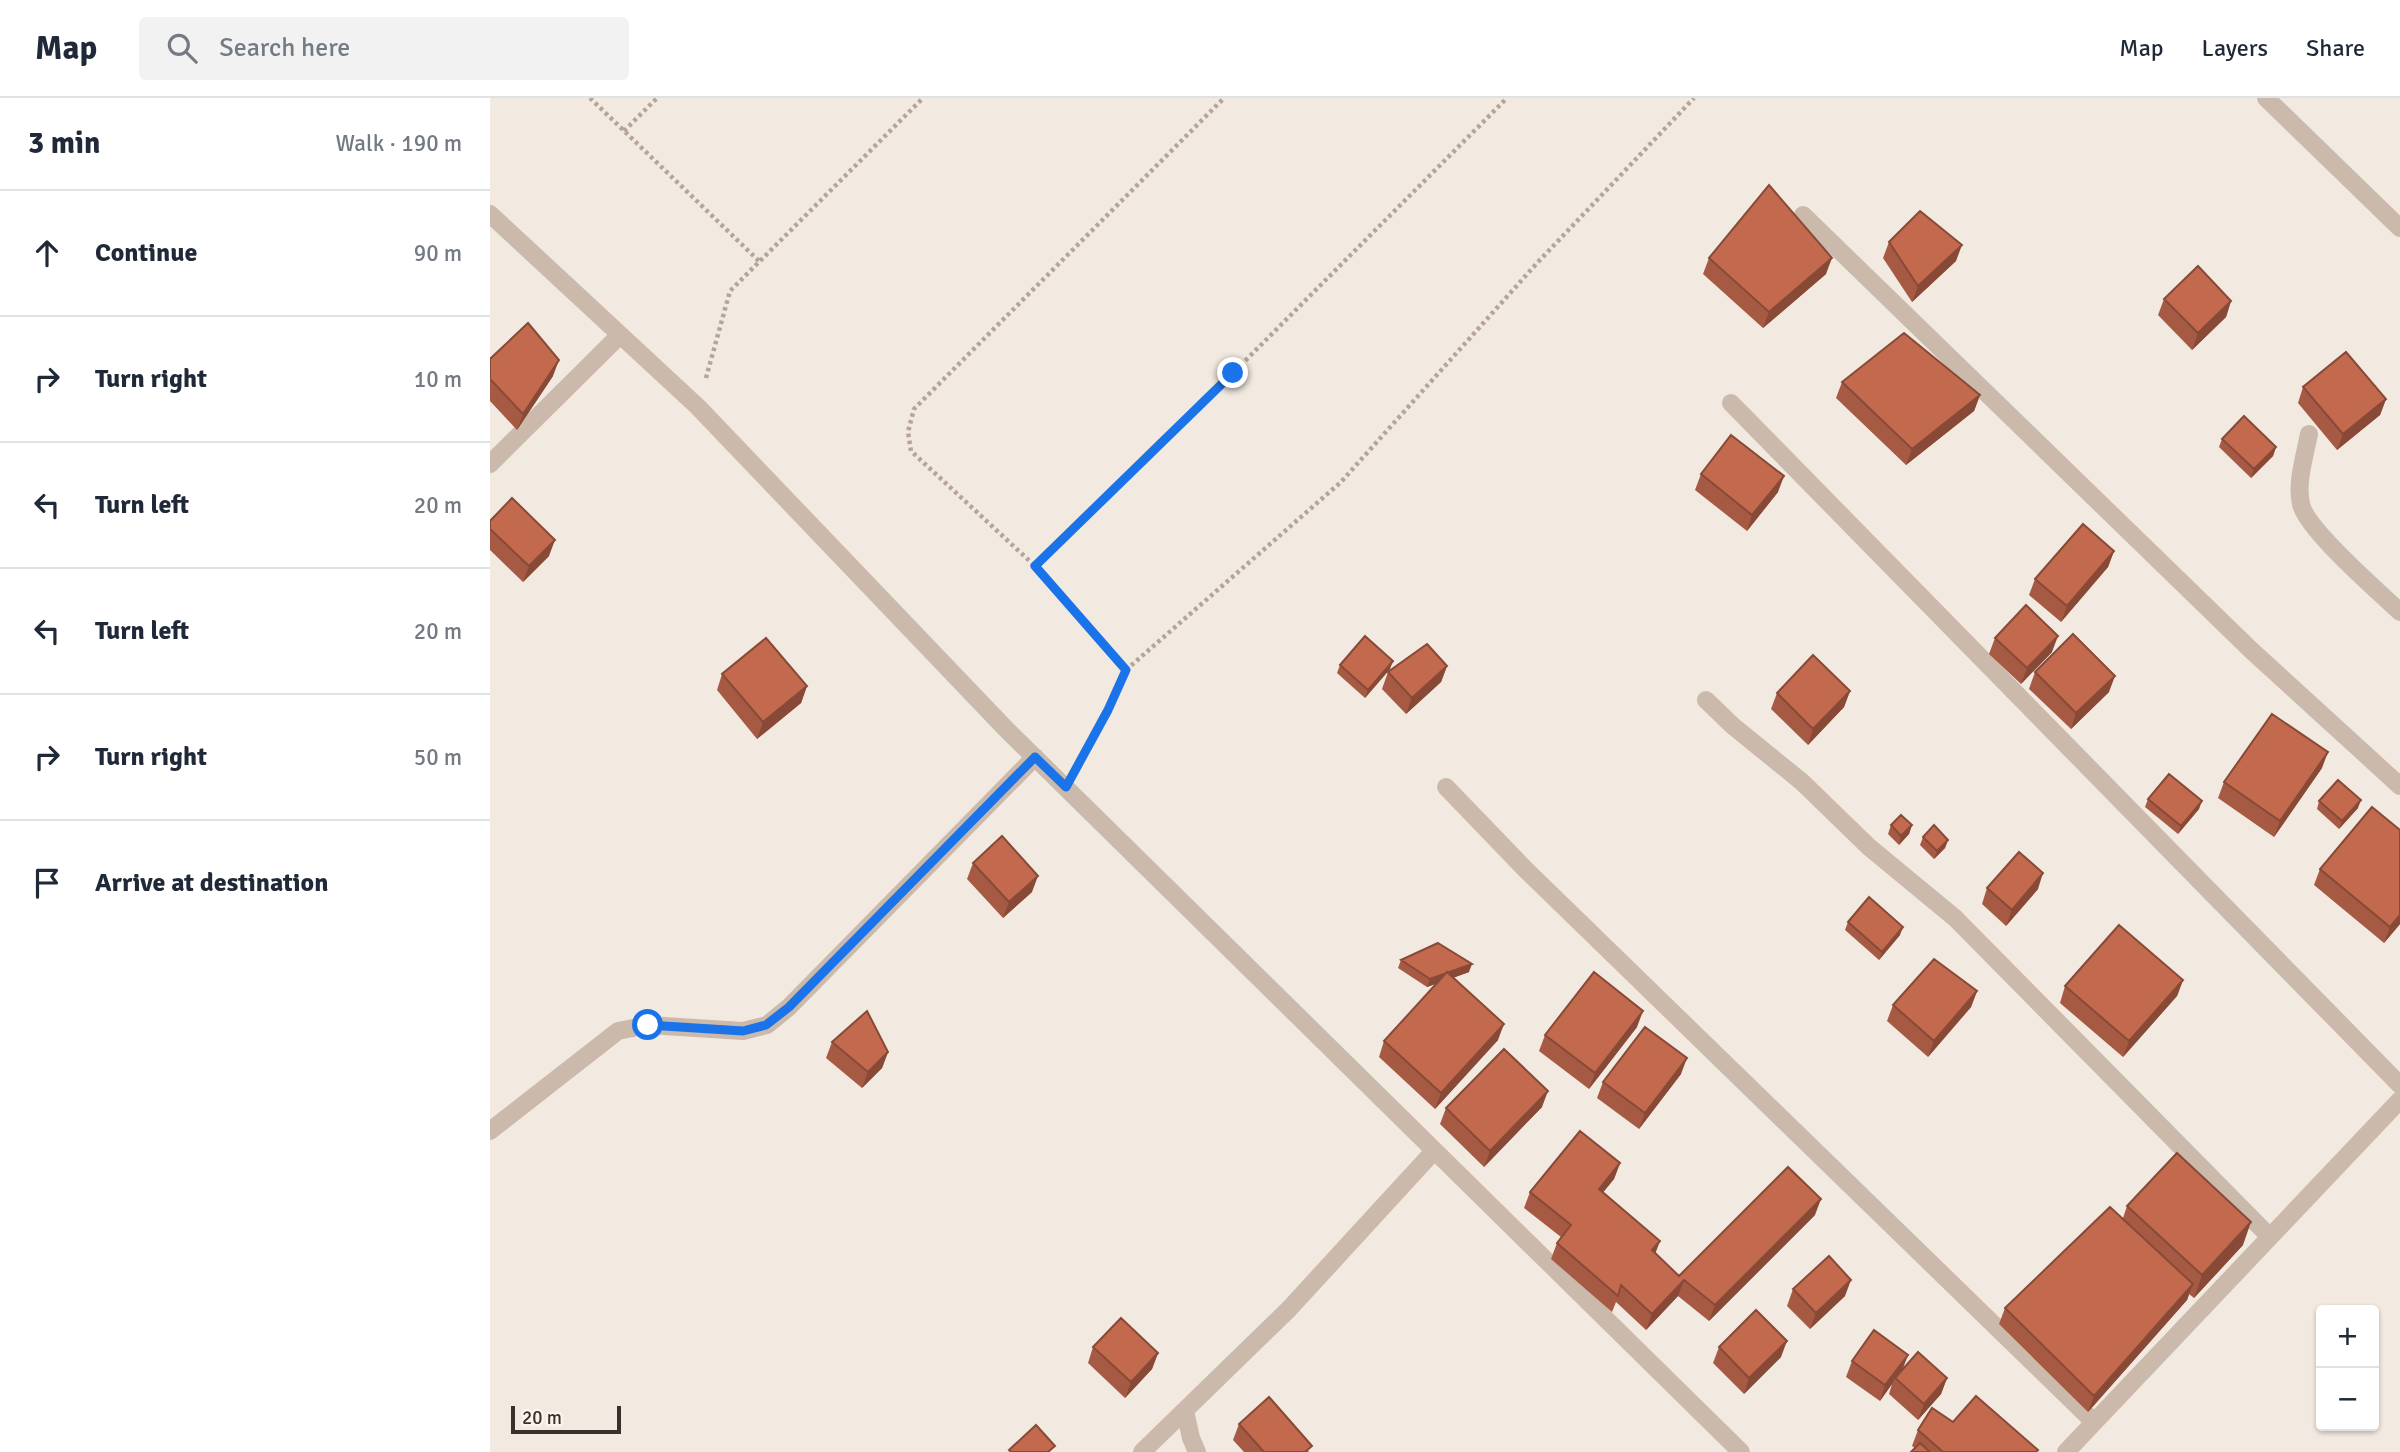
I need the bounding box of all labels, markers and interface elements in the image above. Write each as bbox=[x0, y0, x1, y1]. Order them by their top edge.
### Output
search box bbox=[139, 17, 629, 80]
text: Map bbox=[35, 28, 97, 69]
icon: search bbox=[163, 29, 201, 67]
text: Search here bbox=[219, 32, 350, 64]
text: Map bbox=[2119, 33, 2164, 63]
text: Layers bbox=[2202, 33, 2268, 63]
text: Share bbox=[2306, 33, 2365, 63]
text: 3 min bbox=[28, 125, 100, 162]
text: Walk · 190 m bbox=[336, 129, 462, 158]
icon: ahead bbox=[28, 234, 66, 272]
text: Continue bbox=[95, 237, 197, 269]
text: 90 m bbox=[414, 239, 462, 268]
route end bbox=[1217, 357, 1248, 388]
icon: right bbox=[28, 360, 66, 398]
text: Turn right bbox=[95, 363, 207, 395]
text: 10 m bbox=[414, 365, 462, 394]
icon: left bbox=[28, 486, 66, 524]
text: Turn left bbox=[95, 489, 189, 521]
text: 20 m bbox=[414, 491, 462, 520]
icon: left bbox=[28, 612, 66, 650]
text: Turn left bbox=[95, 615, 189, 647]
text: 20 m bbox=[414, 617, 462, 646]
icon: right bbox=[28, 738, 66, 776]
text: Turn right bbox=[95, 741, 207, 773]
text: 50 m bbox=[414, 743, 462, 772]
icon: arrive bbox=[28, 864, 66, 902]
text: Arrive at destination bbox=[95, 867, 328, 899]
route start bbox=[632, 1009, 663, 1040]
map controls bbox=[2316, 1305, 2379, 1431]
button: + bbox=[2316, 1305, 2379, 1368]
button: − bbox=[2316, 1368, 2379, 1431]
scale bar bbox=[511, 1403, 621, 1435]
text: 20 m bbox=[522, 1406, 562, 1430]

